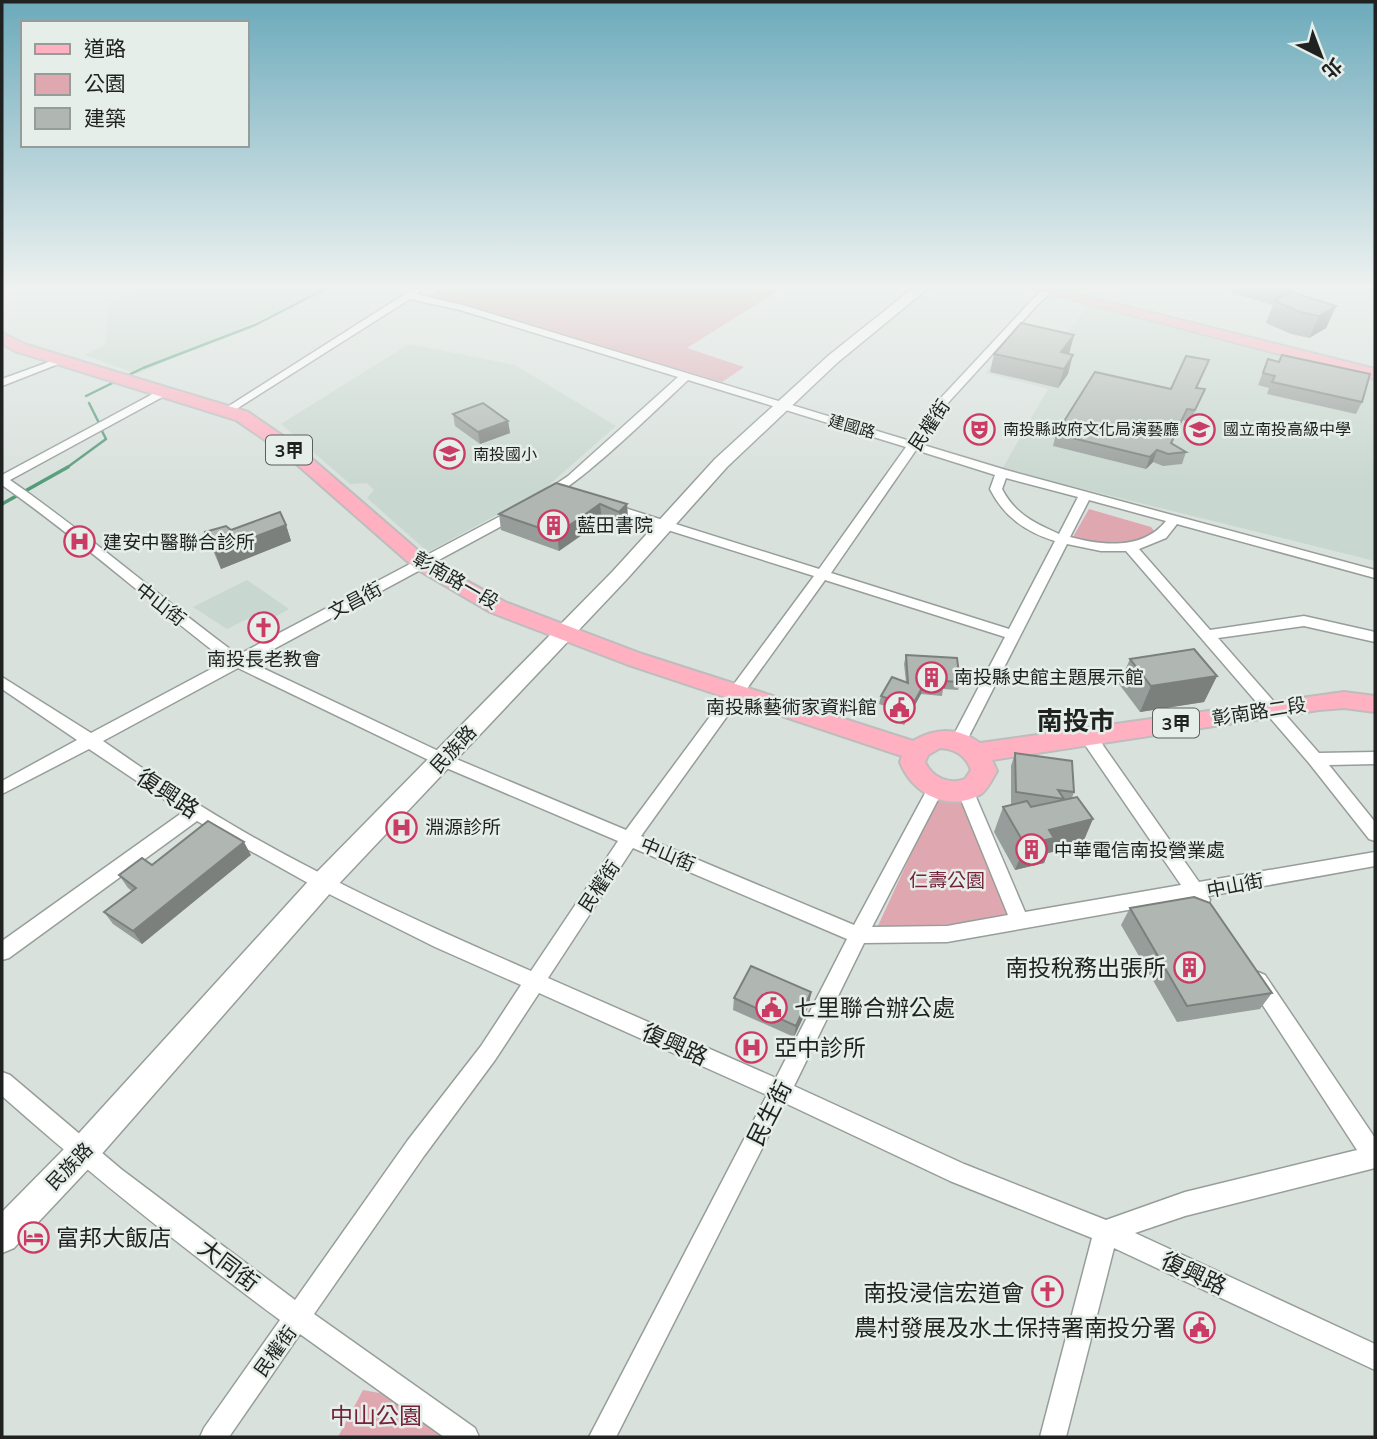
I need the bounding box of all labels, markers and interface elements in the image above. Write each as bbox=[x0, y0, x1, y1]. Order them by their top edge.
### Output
legend bbox=[21, 21, 248, 147]
north arrow bbox=[1286, 21, 1356, 91]
text: 道路 bbox=[84, 35, 126, 61]
text: 北 bbox=[1317, 53, 1347, 84]
text: 公園 bbox=[84, 70, 126, 96]
text: 建築 bbox=[84, 105, 126, 131]
street label: 民權街 bbox=[903, 395, 955, 455]
street label: 建國路 bbox=[826, 410, 878, 442]
theatre icon: 南投縣政府文化局演藝廳 bbox=[963, 412, 997, 446]
school or university icon: 國立南投高級中學 bbox=[1183, 412, 1217, 446]
place label: 南投縣政府文化局演藝廳 bbox=[1003, 419, 1179, 439]
place label: 國立南投高級中學 bbox=[1223, 419, 1351, 439]
road number: 3甲 bbox=[266, 436, 312, 464]
school or university icon: 南投國小 bbox=[433, 437, 467, 471]
place label: 南投國小 bbox=[473, 444, 537, 464]
building icon: 藍田書院 bbox=[537, 508, 571, 542]
place label: 藍田書院 bbox=[577, 513, 653, 537]
hospital icon: 建安中醫聯合診所 bbox=[63, 525, 97, 559]
place label: 建安中醫聯合診所 bbox=[103, 530, 255, 554]
street label: 彰南路一段 bbox=[409, 546, 503, 614]
street label: 文昌街 bbox=[324, 576, 386, 624]
street label: 中山街 bbox=[131, 577, 191, 631]
church icon: 南投長老教會 bbox=[247, 611, 281, 645]
place label: 南投長老教會 bbox=[207, 647, 321, 671]
building icon: 南投縣史館主題展示館 bbox=[914, 660, 948, 694]
place label: 南投縣史館主題展示館 bbox=[954, 665, 1144, 689]
public building icon: 南投縣藝術家資料館 bbox=[883, 690, 917, 724]
street label: 彰南路二段 bbox=[1210, 692, 1308, 730]
place label: 南投縣藝術家資料館 bbox=[706, 695, 877, 719]
district label: 南投市 bbox=[1037, 704, 1115, 737]
road number: 3甲 bbox=[1153, 708, 1199, 738]
street label: 民族路 bbox=[425, 720, 481, 778]
street label: 復興路 bbox=[131, 762, 205, 824]
hospital icon: 淵源診所 bbox=[385, 810, 419, 844]
place label: 淵源診所 bbox=[425, 815, 501, 839]
street label: 中山街 bbox=[637, 832, 699, 876]
building icon: 中華電信南投營業處 bbox=[1014, 833, 1048, 867]
place label: 中華電信南投營業處 bbox=[1054, 838, 1225, 862]
street label: 民權街 bbox=[573, 856, 625, 916]
park label: 仁壽公園 bbox=[909, 868, 985, 892]
street label: 中山街 bbox=[1205, 868, 1265, 902]
building icon: 南投稅務出張所 bbox=[1172, 950, 1206, 984]
place label: 南投稅務出張所 bbox=[1005, 953, 1166, 982]
public building icon: 七里聯合辦公處 bbox=[754, 990, 788, 1024]
place label: 七里聯合辦公處 bbox=[794, 993, 955, 1022]
street label: 復興路 bbox=[638, 1017, 712, 1071]
hospital icon: 亞中診所 bbox=[734, 1030, 768, 1064]
place label: 亞中診所 bbox=[774, 1033, 866, 1062]
street label: 民生街 bbox=[740, 1076, 798, 1150]
street label: 民族路 bbox=[41, 1137, 97, 1195]
hotel icon: 富邦大飯店 bbox=[16, 1220, 50, 1254]
place label: 富邦大飯店 bbox=[56, 1223, 171, 1252]
street label: 大同街 bbox=[193, 1233, 265, 1297]
street label: 復興路 bbox=[1157, 1245, 1231, 1301]
church icon: 南投浸信宏道會 bbox=[1030, 1275, 1064, 1309]
place label: 南投浸信宏道會 bbox=[863, 1278, 1024, 1307]
public building icon: 農村發展及水土保持署南投分署 bbox=[1182, 1310, 1216, 1344]
place label: 農村發展及水土保持署南投分署 bbox=[854, 1313, 1176, 1342]
street label: 民權街 bbox=[249, 1321, 301, 1381]
park label: 中山公園 bbox=[330, 1401, 422, 1430]

